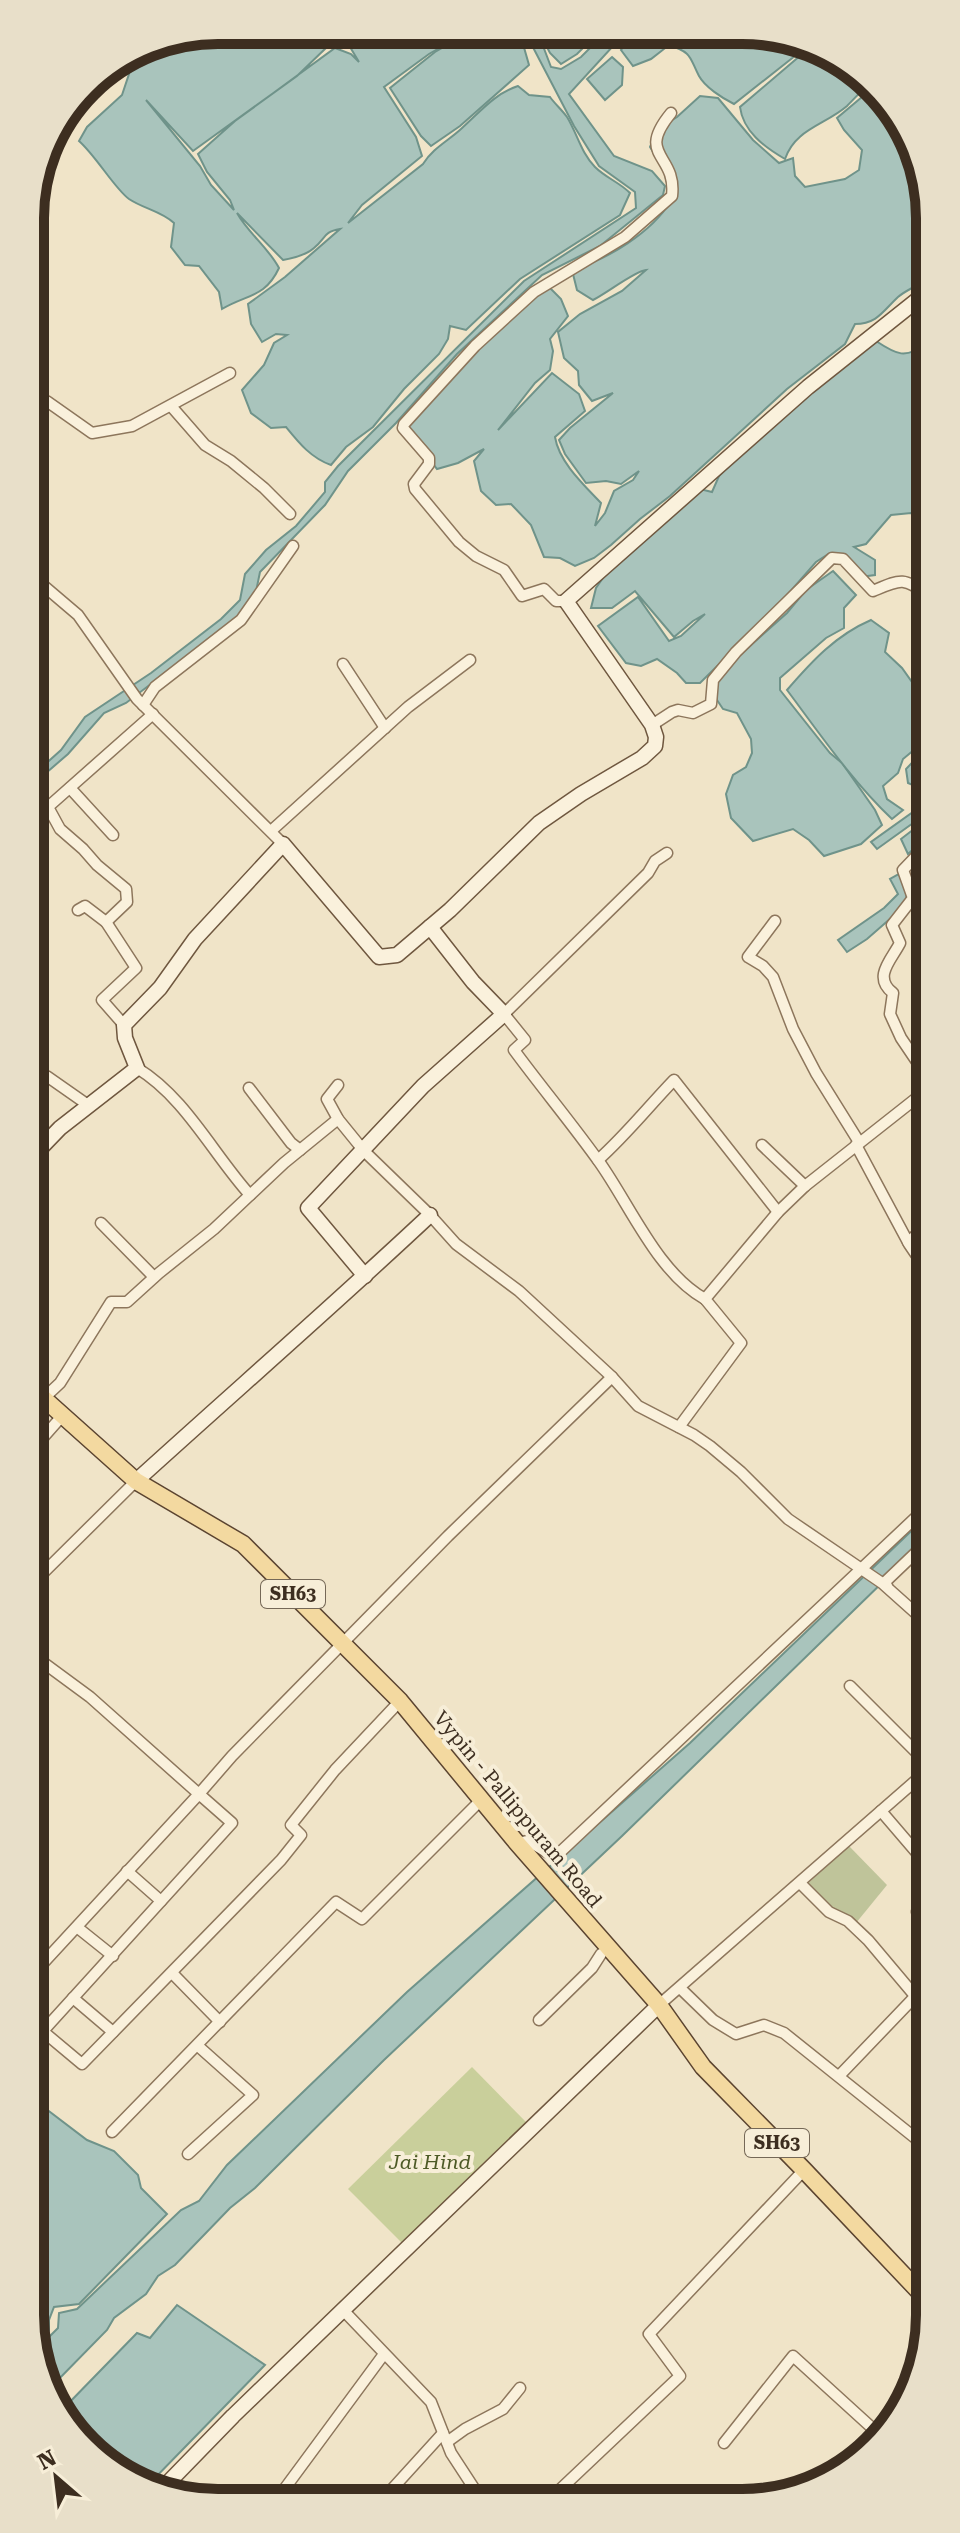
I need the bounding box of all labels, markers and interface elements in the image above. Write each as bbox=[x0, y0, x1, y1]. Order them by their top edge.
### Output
road number: SH63 bbox=[261, 1580, 325, 1608]
street label: Vypin - Pallippuram Road bbox=[429, 1706, 607, 1912]
road number: SH63 bbox=[745, 2129, 809, 2157]
park label: Jai Hind bbox=[388, 2150, 471, 2174]
north arrow bbox=[16, 2437, 96, 2517]
text: N bbox=[33, 2445, 60, 2475]

